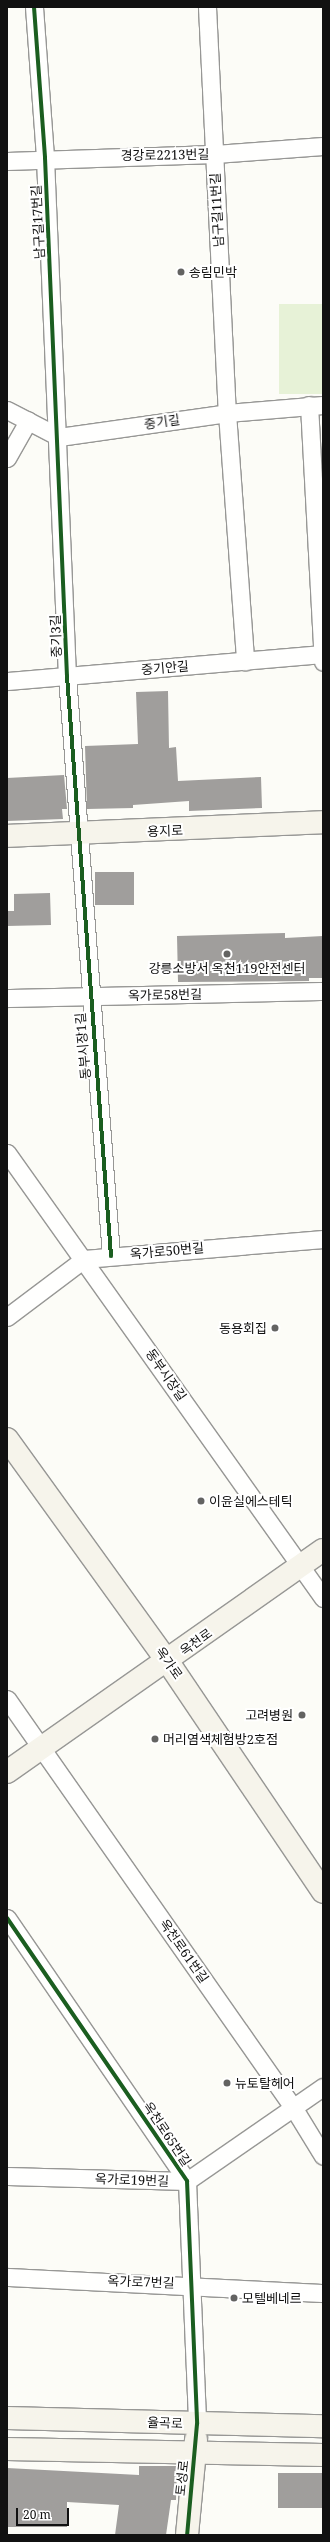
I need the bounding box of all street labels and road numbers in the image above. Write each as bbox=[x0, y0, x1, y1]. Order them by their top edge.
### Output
street label: 경강로2213번길 bbox=[120, 146, 210, 164]
street label: 남구길11번길 bbox=[207, 172, 227, 248]
street label: 남구길17번길 bbox=[28, 184, 48, 260]
street label: 중기길 bbox=[143, 412, 181, 432]
street label: 중기3길 bbox=[47, 614, 65, 658]
street label: 중기안길 bbox=[140, 658, 190, 678]
street label: 용지로 bbox=[147, 823, 183, 839]
street label: 옥가로58번길 bbox=[128, 987, 202, 1003]
street label: 동부시장1길 bbox=[72, 1012, 94, 1080]
street label: 옥가로50번길 bbox=[129, 1240, 205, 1262]
street label: 동부시장길 bbox=[142, 1346, 190, 1404]
street label: 옥천로 bbox=[177, 1625, 215, 1659]
street label: 옥가로 bbox=[152, 1644, 186, 1682]
street label: 옥천로61번길 bbox=[156, 1916, 212, 1986]
street label: 옥천로65번길 bbox=[140, 2099, 194, 2169]
street label: 옥가로19번길 bbox=[95, 2171, 169, 2189]
street label: 옥가로7번길 bbox=[107, 2273, 175, 2291]
street label: 율곡로 bbox=[147, 2415, 183, 2431]
street label: 토성로 bbox=[172, 2459, 192, 2497]

